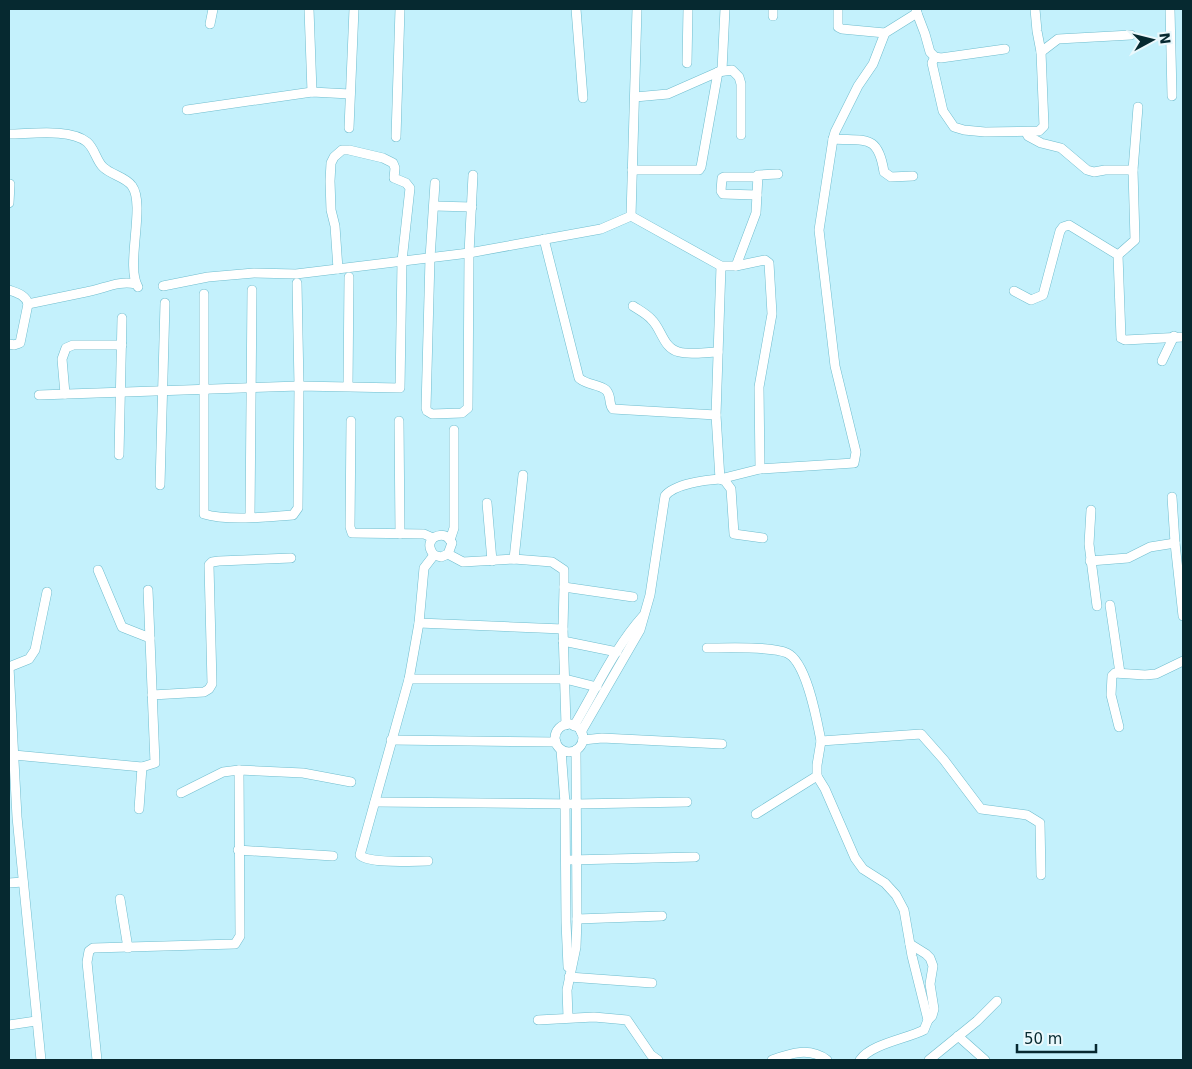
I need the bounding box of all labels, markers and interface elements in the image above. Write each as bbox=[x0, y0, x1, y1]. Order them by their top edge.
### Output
north arrow bbox=[1127, 15, 1177, 65]
text: N bbox=[1156, 32, 1174, 45]
scale bar bbox=[1017, 1022, 1096, 1054]
text: 50 m bbox=[1024, 1030, 1062, 1048]

